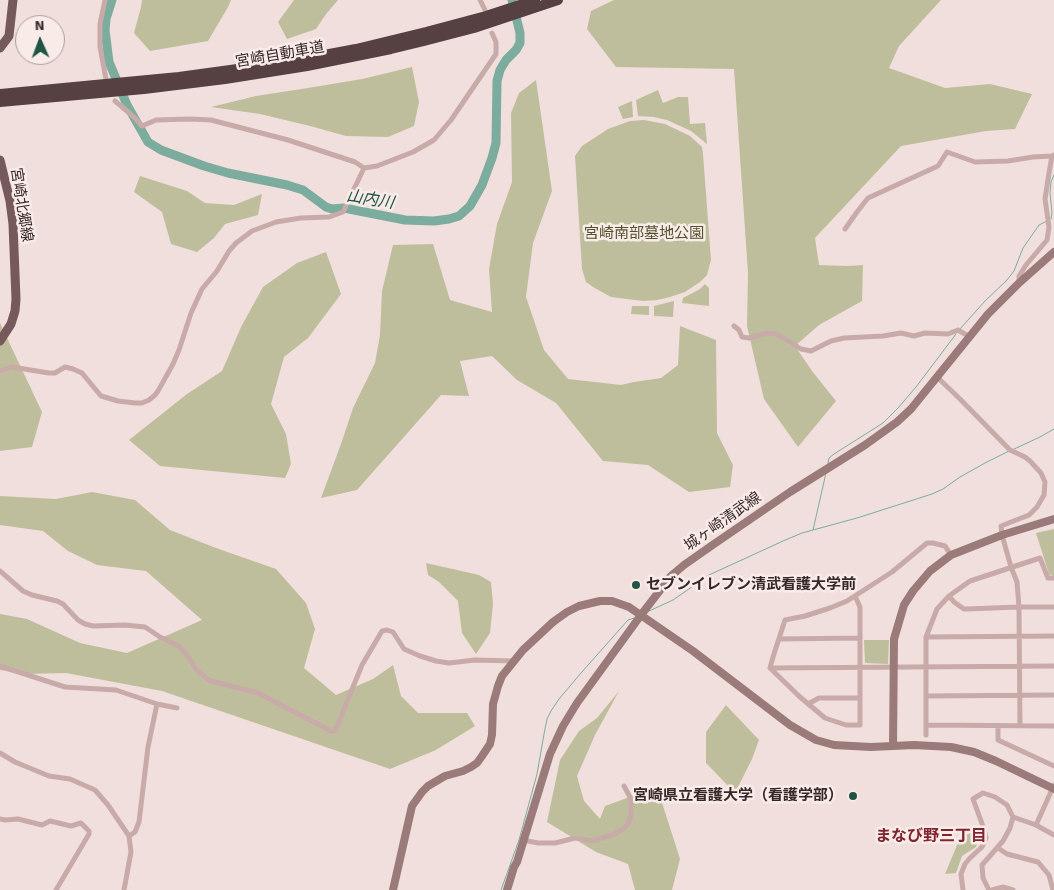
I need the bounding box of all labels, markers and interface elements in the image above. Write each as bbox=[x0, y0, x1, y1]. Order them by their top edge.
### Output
north arrow bbox=[15, 15, 65, 65]
text: N bbox=[34, 17, 45, 34]
street label: 宮崎自動車道 bbox=[234, 38, 326, 72]
street label: 宮崎北郷線 bbox=[6, 167, 36, 243]
water label: 山内川 bbox=[345, 187, 395, 213]
park label: 宮崎南部墓地公園 bbox=[584, 225, 704, 243]
street label: 城ヶ崎清武線 bbox=[681, 489, 765, 555]
place label: セブンイレブン清武看護大学前 bbox=[646, 576, 856, 594]
marker: セブンイレブン清武看護大学前 bbox=[630, 579, 642, 591]
place label: 宮崎県立看護大学（看護学部） bbox=[633, 787, 843, 805]
marker: 宮崎県立看護大学（看護学部） bbox=[847, 790, 859, 802]
district label: まなび野三丁目 bbox=[875, 827, 987, 847]

